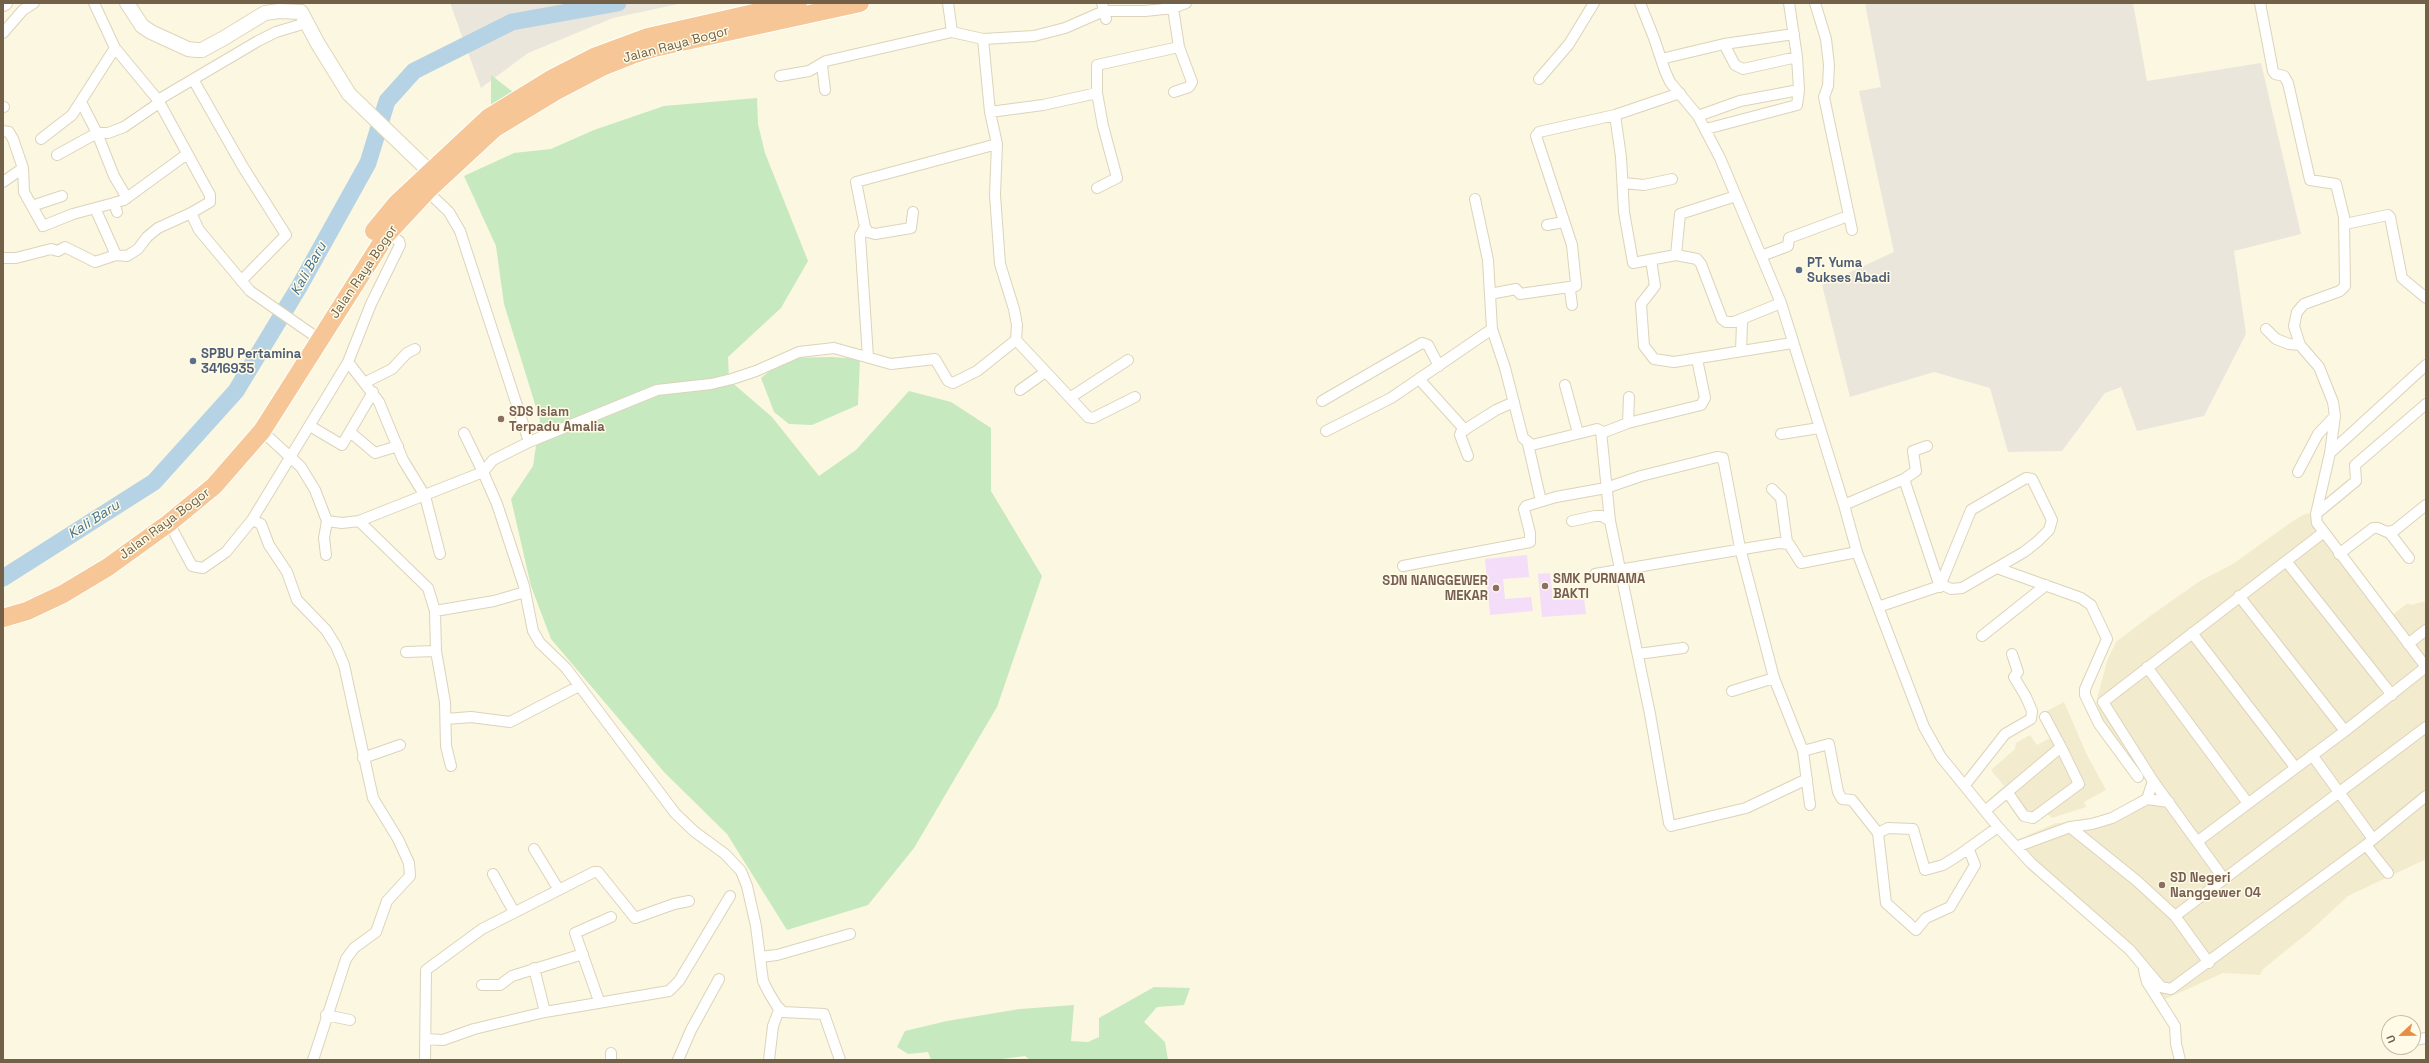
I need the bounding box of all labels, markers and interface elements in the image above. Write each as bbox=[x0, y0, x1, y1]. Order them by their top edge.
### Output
street label: Jalan Raya Bogor bbox=[621, 23, 731, 67]
street label: Jalan Raya Bogor bbox=[327, 222, 401, 322]
water label: Kali Baru bbox=[288, 239, 330, 299]
place label: PT. Yuma Sukses Abadi bbox=[1807, 255, 1890, 286]
marker: PT. Yuma Sukses Abadi bbox=[1794, 265, 1804, 275]
place label: SPBU Pertamina 3416935 bbox=[201, 346, 301, 377]
marker: SPBU Pertamina 3416935 bbox=[188, 356, 198, 366]
place label: SDS Islam Terpadu Amalia bbox=[509, 404, 605, 435]
marker: SDS Islam Terpadu Amalia bbox=[496, 414, 506, 424]
street label: Jalan Raya Bogor bbox=[117, 485, 213, 563]
water label: Kali Baru bbox=[65, 497, 123, 543]
place label: SMK PURNAMA BAKTI bbox=[1553, 571, 1645, 602]
place label: SDN NANGGEWER MEKAR bbox=[1382, 573, 1488, 604]
marker: SMK PURNAMA BAKTI bbox=[1540, 581, 1550, 591]
marker: SDN NANGGEWER MEKAR bbox=[1491, 583, 1501, 593]
place label: SD Negeri Nanggewer 04 bbox=[2170, 870, 2261, 901]
marker: SD Negeri Nanggewer 04 bbox=[2157, 880, 2167, 890]
north arrow bbox=[2381, 1015, 2421, 1055]
text: U bbox=[2383, 1033, 2399, 1045]

